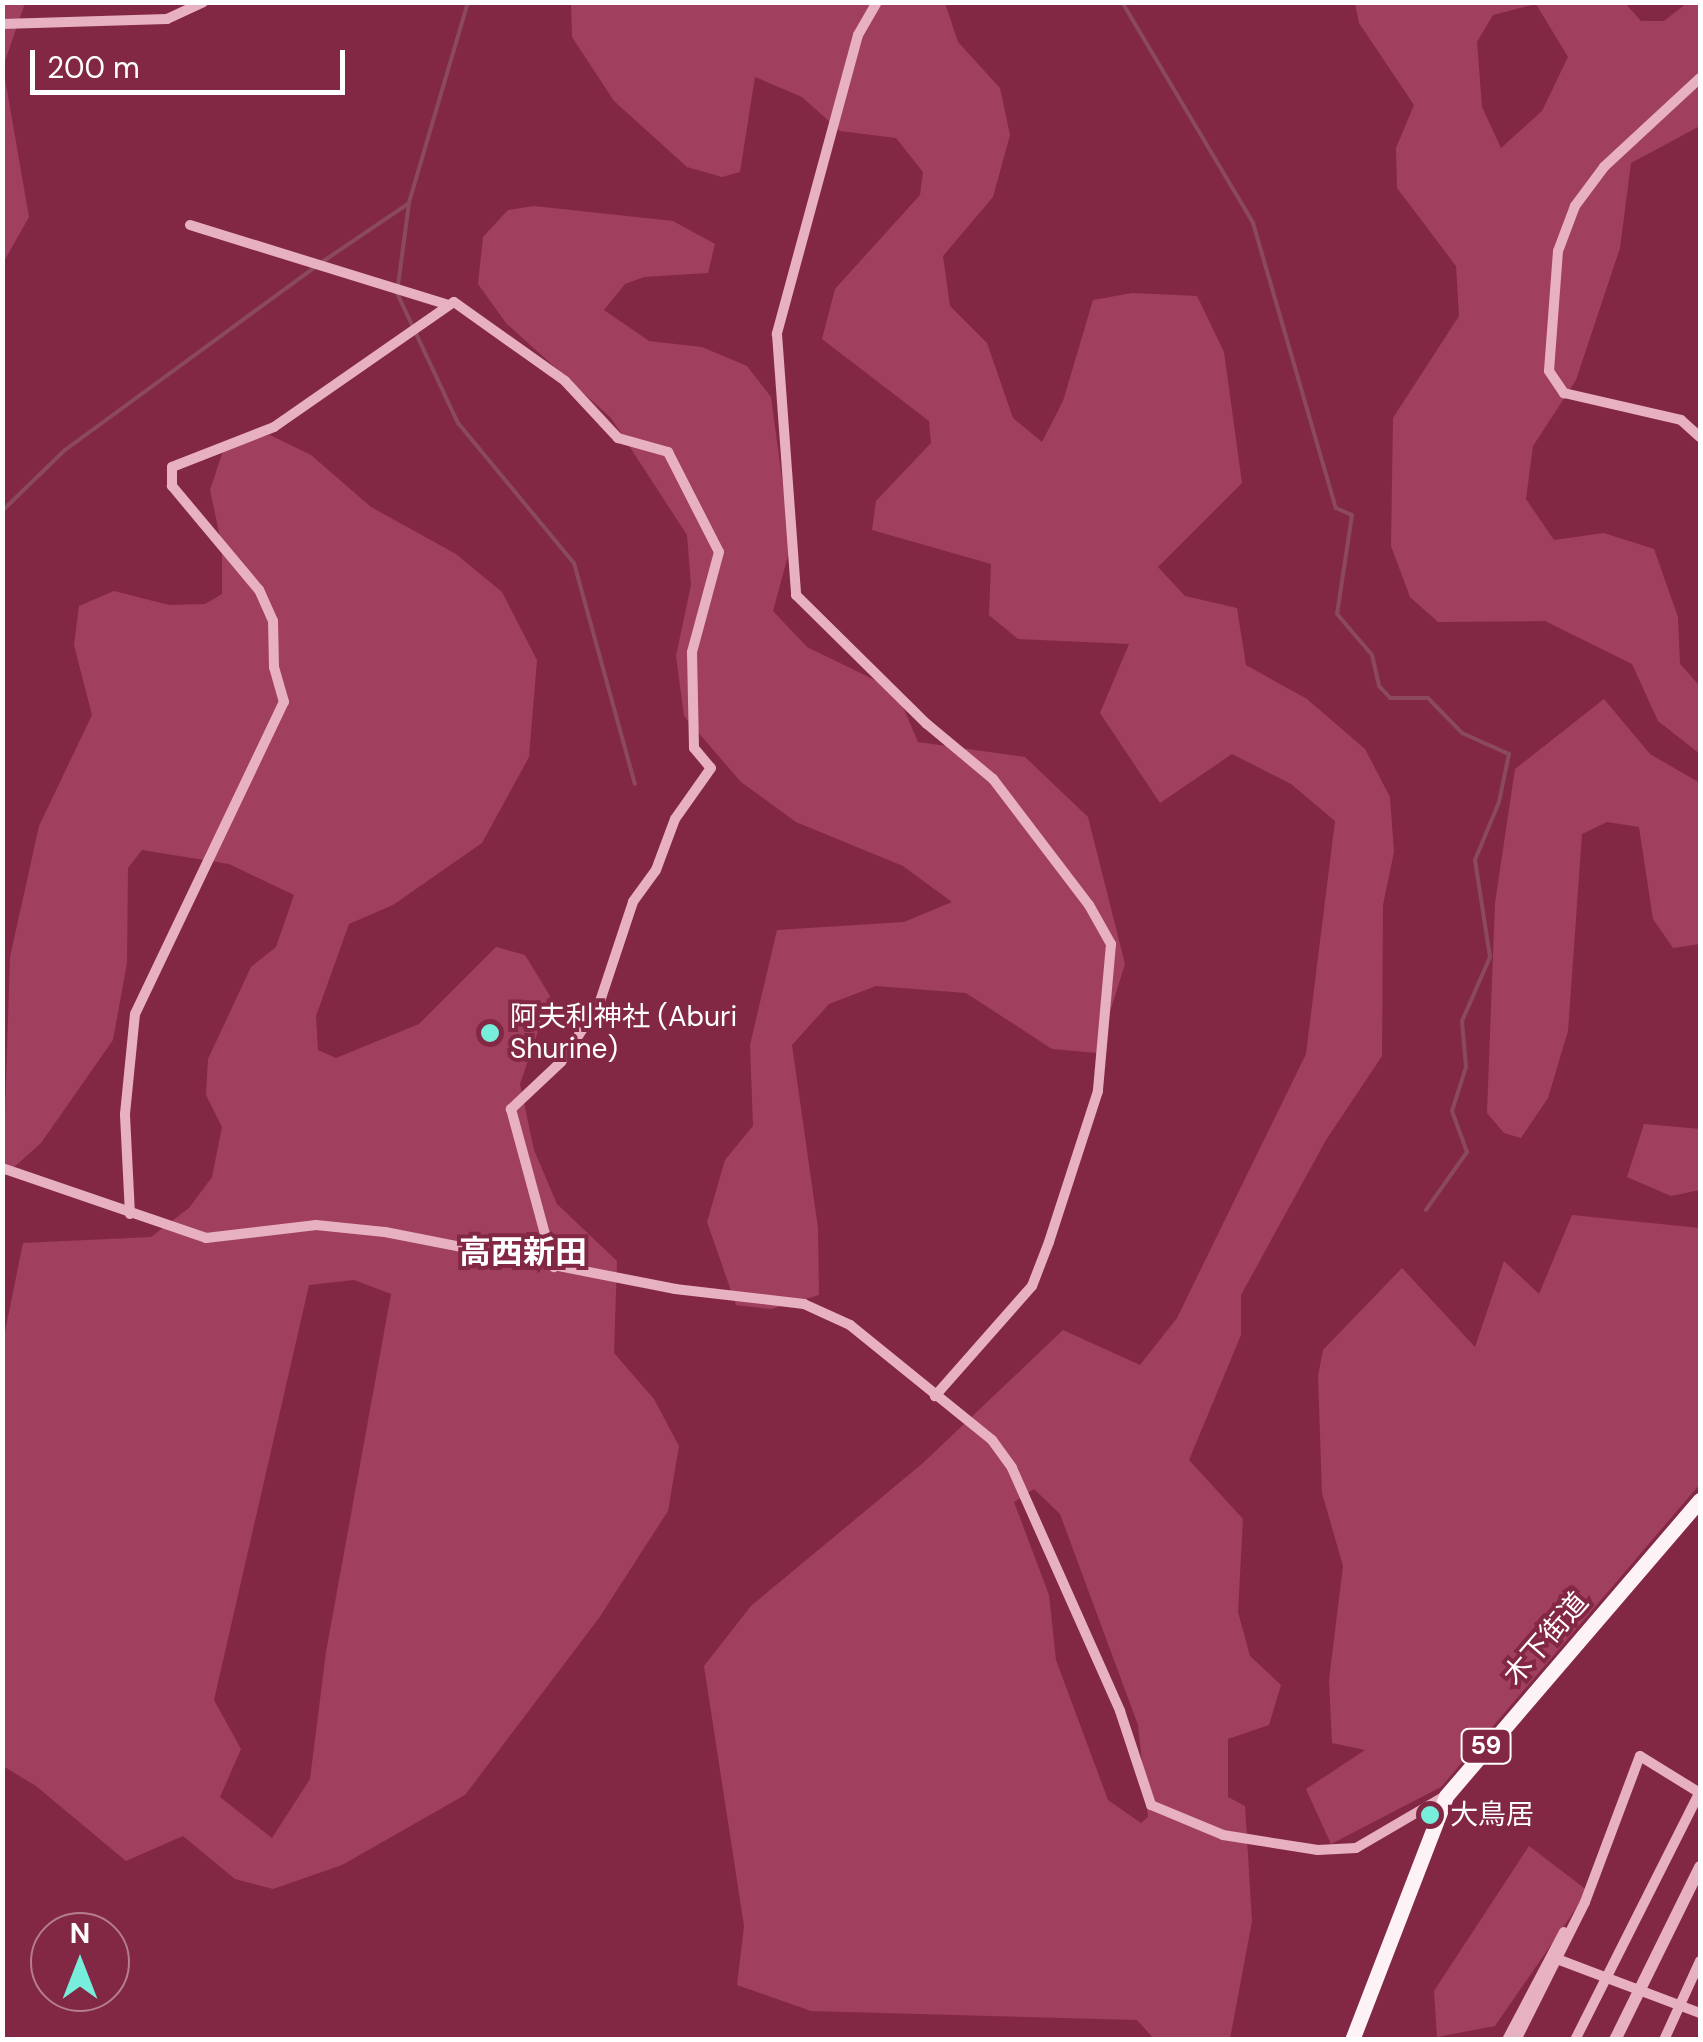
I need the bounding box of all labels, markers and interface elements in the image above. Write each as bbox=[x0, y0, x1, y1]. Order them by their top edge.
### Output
scale bar bbox=[35, 30, 350, 92]
text: 200 m bbox=[47, 48, 140, 87]
place label: 阿夫利神社 (Aburi Shurine) bbox=[510, 1000, 736, 1066]
marker: 阿夫利神社 (Aburi Shurine) bbox=[479, 1022, 501, 1044]
district label: 高西新田 bbox=[459, 1233, 587, 1271]
street label: 木下街道 bbox=[1497, 1586, 1595, 1692]
road number: 59 bbox=[1458, 1726, 1514, 1766]
place label: 大鳥居 bbox=[1450, 1798, 1534, 1832]
marker: 大鳥居 bbox=[1419, 1804, 1441, 1826]
north arrow bbox=[30, 1912, 130, 2012]
text: N bbox=[70, 1915, 90, 1952]

